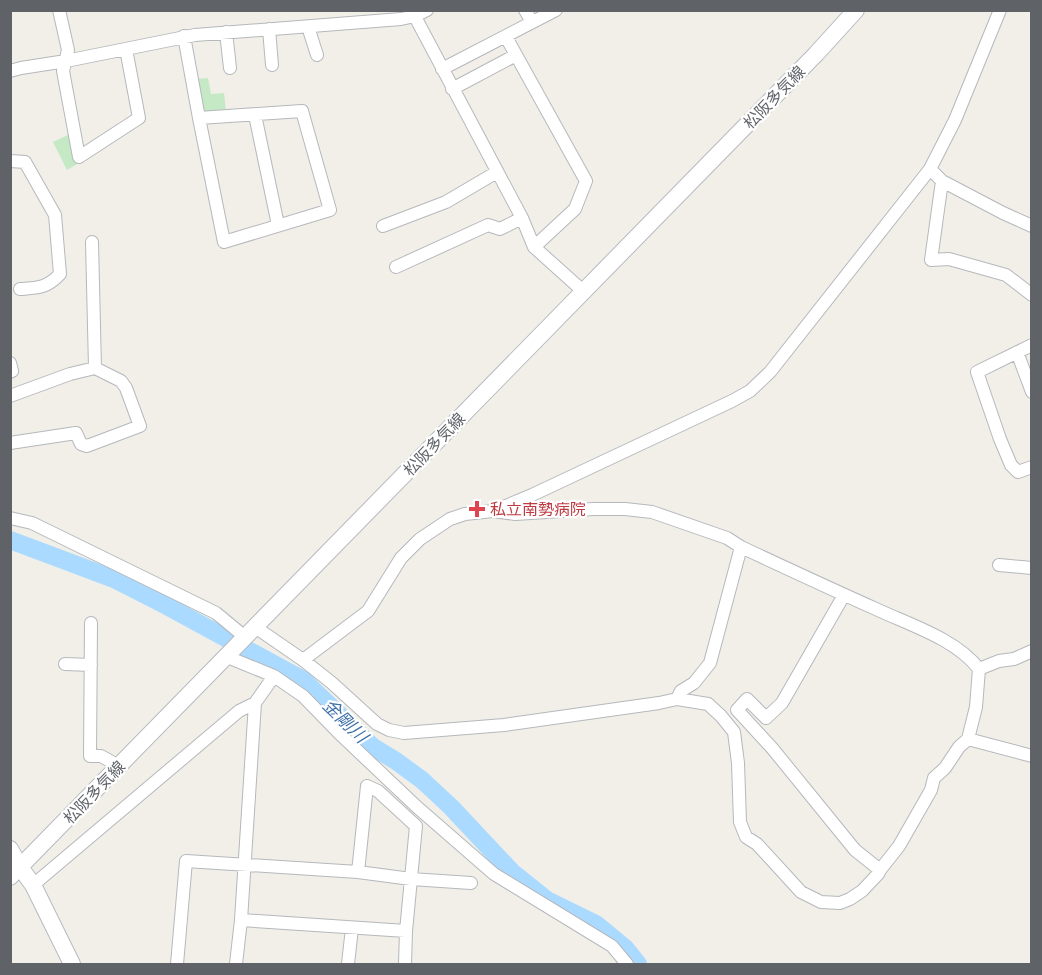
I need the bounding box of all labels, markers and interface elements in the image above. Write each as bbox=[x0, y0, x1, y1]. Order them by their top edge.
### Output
street label: 松阪多気線 bbox=[740, 63, 810, 134]
street label: 松阪多気線 bbox=[400, 410, 470, 481]
marker: 私立南勢病院 bbox=[468, 500, 486, 518]
place label: 私立南勢病院 bbox=[490, 501, 586, 521]
water label: 金剛川 bbox=[317, 695, 373, 750]
street label: 松阪多気線 bbox=[60, 758, 130, 829]

